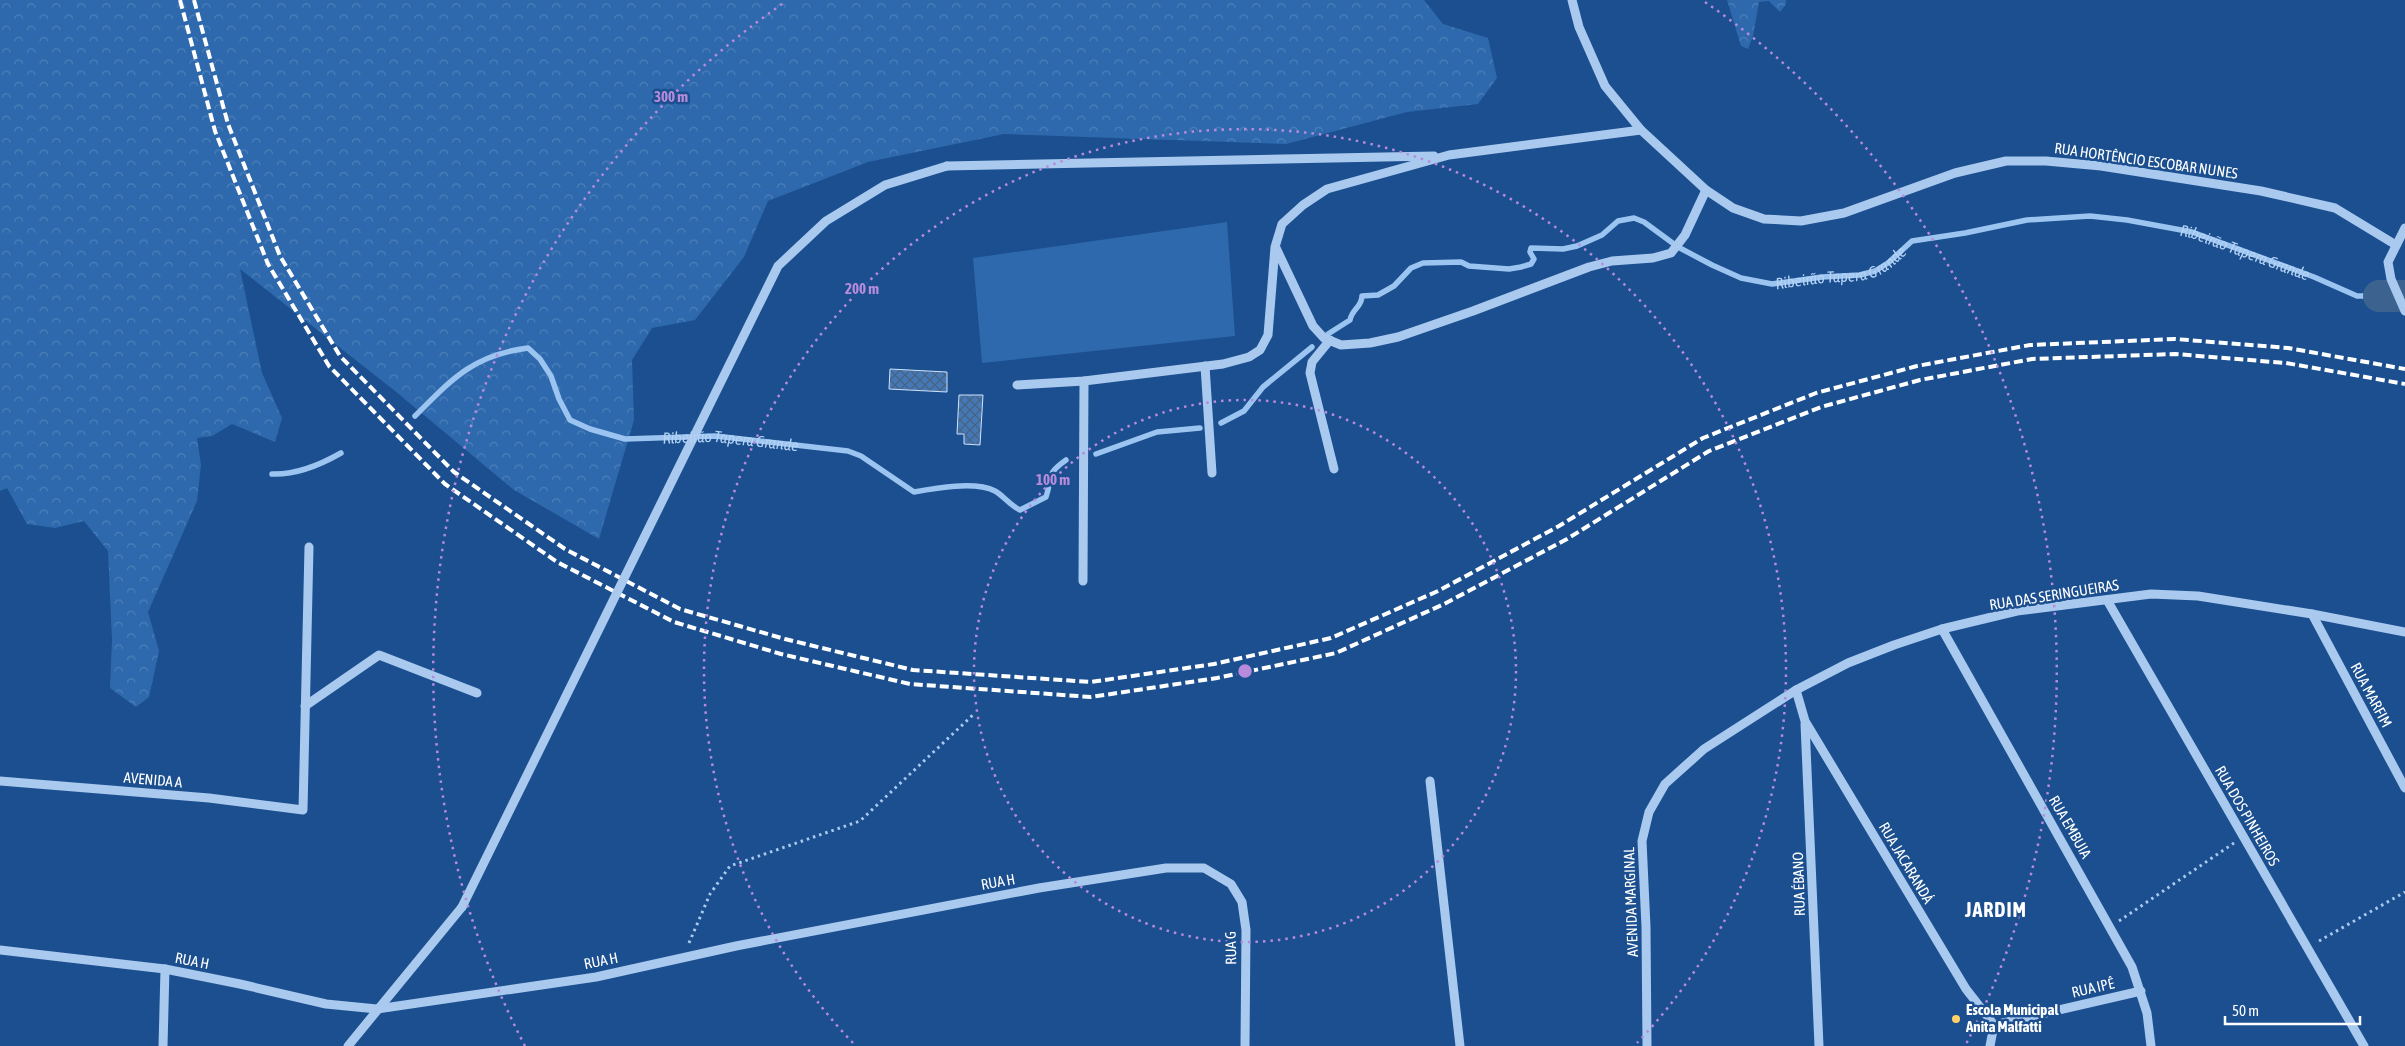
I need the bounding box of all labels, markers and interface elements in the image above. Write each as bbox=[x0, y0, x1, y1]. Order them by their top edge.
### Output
text: 300 m bbox=[654, 88, 688, 105]
street label: RUA HORTÊNCIO ESCOBAR NUNES bbox=[2053, 139, 2239, 182]
water label: Ribeirão Tapera Grande bbox=[2179, 221, 2312, 284]
water label: Ribeirão Tapera Grande bbox=[1774, 242, 1909, 292]
text: 200 m bbox=[845, 280, 879, 297]
water label: Ribeirão Tapera Grande bbox=[662, 427, 800, 454]
text: 100 m bbox=[1036, 471, 1070, 488]
street label: RUA DAS SERINGUEIRAS bbox=[1988, 576, 2120, 613]
street label: RUA MARFIM bbox=[2347, 660, 2396, 730]
centre of rings bbox=[1236, 662, 1254, 680]
street label: RUA DOS PINHEIROS bbox=[2212, 763, 2283, 869]
street label: AVENIDA A bbox=[123, 768, 184, 791]
street label: RUA EMBUIA bbox=[2046, 792, 2095, 862]
street label: RUA JACARANDÁ bbox=[1876, 819, 1938, 907]
street label: AVENIDA MARGINAL bbox=[1620, 847, 1641, 957]
street label: RUA ÉBANO bbox=[1789, 851, 1808, 916]
street label: RUA H bbox=[979, 870, 1016, 893]
district label: JARDIM bbox=[1964, 898, 2027, 921]
street label: RUA G bbox=[1222, 931, 1239, 965]
street label: RUA H bbox=[174, 949, 211, 972]
street label: RUA H bbox=[582, 949, 619, 972]
street label: RUA IPÊ bbox=[2070, 974, 2116, 1001]
scale bar bbox=[2225, 994, 2360, 1026]
place label: Escola Municipal Anita Malfatti bbox=[1965, 1001, 2059, 1035]
text: 50 m bbox=[2232, 1002, 2259, 1019]
marker: Escola Municipal Anita Malfatti bbox=[1950, 1013, 1962, 1025]

